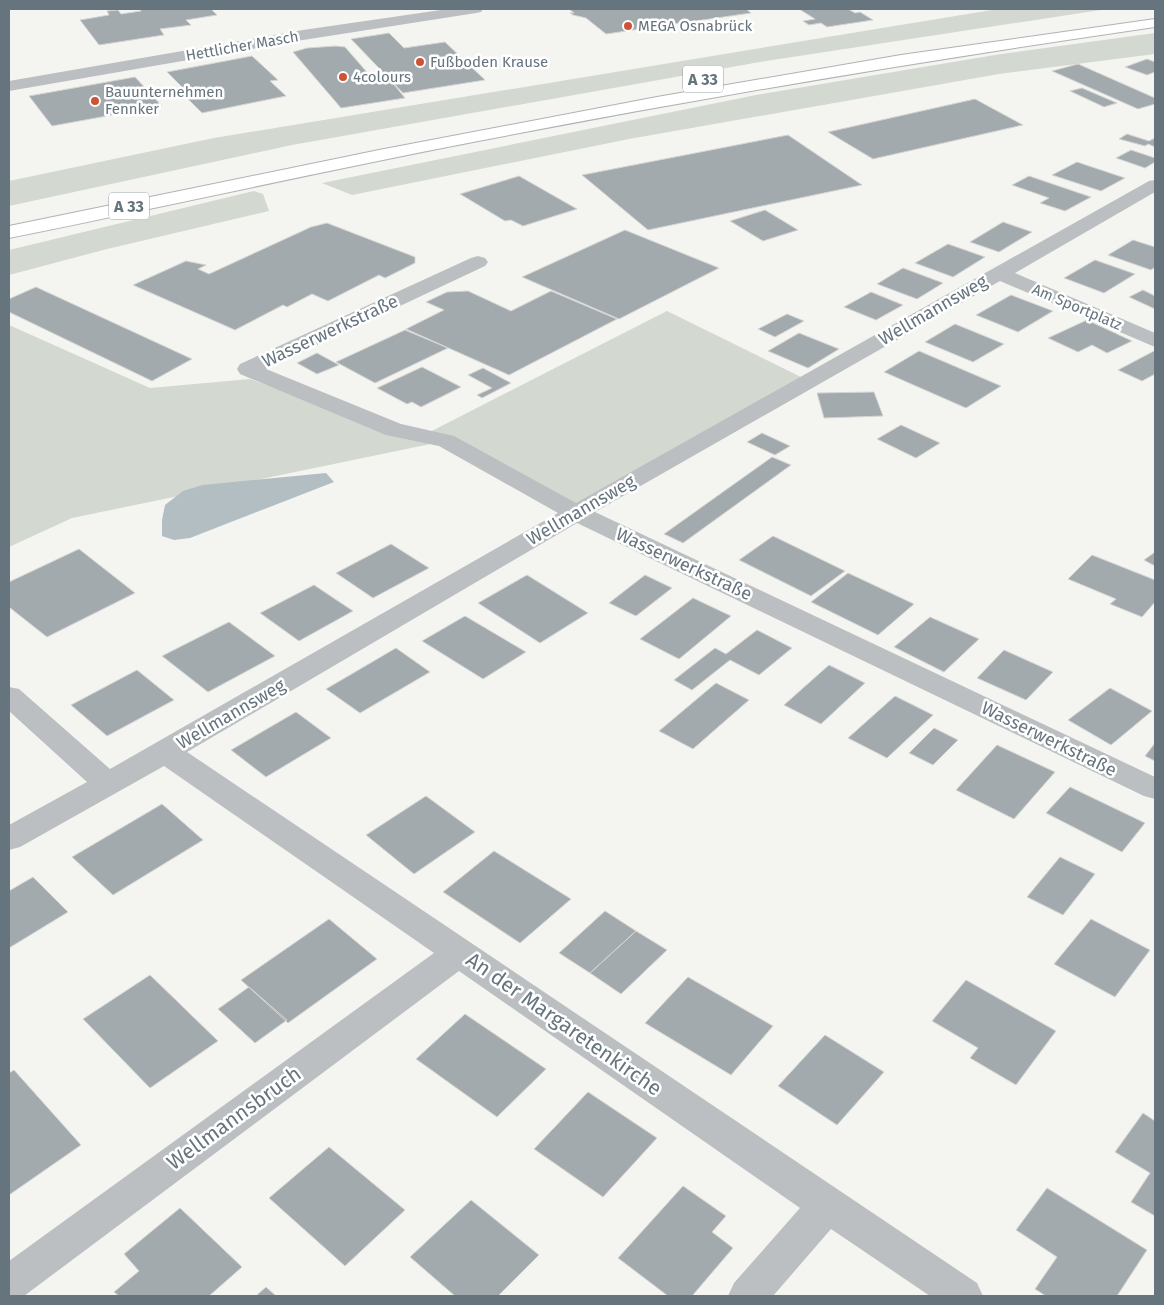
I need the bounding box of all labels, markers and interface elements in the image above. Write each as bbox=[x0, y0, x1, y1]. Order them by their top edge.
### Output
place label: MEGA Osnabrück bbox=[638, 17, 752, 35]
marker: MEGA Osnabrück bbox=[622, 20, 634, 32]
street label: Hettlicher Masch bbox=[184, 27, 300, 65]
place label: Fußboden Krause bbox=[430, 53, 548, 71]
marker: Fußboden Krause bbox=[414, 56, 426, 68]
road number: A 33 bbox=[683, 66, 723, 92]
place label: 4colours bbox=[353, 68, 411, 86]
marker: 4colours bbox=[337, 71, 349, 83]
place label: Bauunternehmen Fennker bbox=[105, 83, 223, 118]
marker: Bauunternehmen Fennker bbox=[89, 95, 101, 107]
road number: A 33 bbox=[109, 192, 149, 220]
street label: Wellmannsweg bbox=[875, 270, 992, 350]
street label: Am Sportplatz bbox=[1029, 280, 1125, 334]
street label: Wasserwerkstraße bbox=[258, 290, 402, 372]
street label: Wellmannsweg bbox=[523, 470, 640, 550]
street label: Wasserwerkstraße bbox=[612, 523, 756, 605]
street label: Wellmannsweg bbox=[173, 674, 290, 754]
street label: Wasserwerkstraße bbox=[978, 697, 1120, 781]
street label: An der Margaretenkirche bbox=[461, 947, 667, 1101]
street label: Wellmannsbruch bbox=[162, 1060, 306, 1176]

